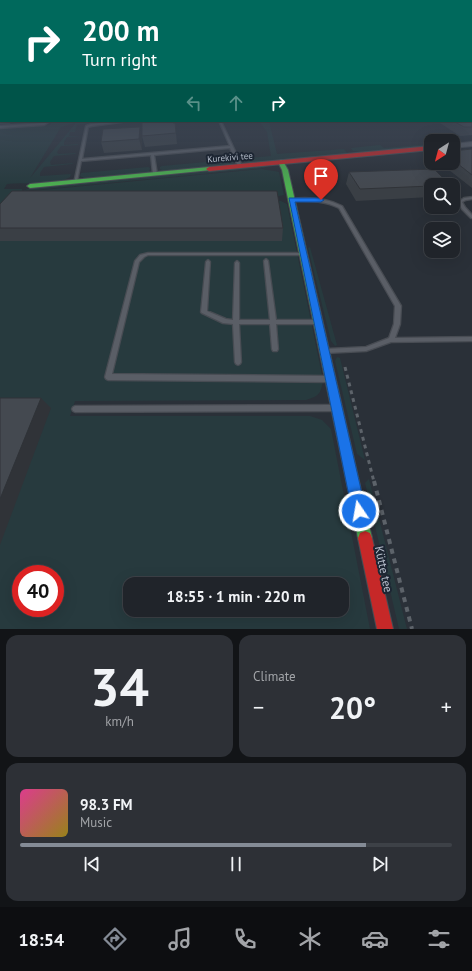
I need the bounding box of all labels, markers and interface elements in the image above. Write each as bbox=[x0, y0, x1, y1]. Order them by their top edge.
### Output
text: 200 m bbox=[82, 12, 159, 49]
icon: right bbox=[16, 16, 68, 68]
text: Turn right bbox=[82, 48, 157, 71]
icon: left bbox=[183, 92, 205, 114]
icon: ahead bbox=[225, 92, 247, 114]
icon: right bbox=[267, 92, 289, 114]
north arrow bbox=[424, 134, 460, 170]
map controls bbox=[424, 134, 460, 258]
street label: Kurekivi tee bbox=[207, 149, 254, 164]
pin bbox=[304, 159, 338, 200]
icon: arrive bbox=[310, 165, 332, 187]
button: search bbox=[424, 178, 460, 214]
button: layers bbox=[424, 222, 460, 258]
position arrow bbox=[338, 490, 380, 532]
street label: Kütte tee bbox=[372, 544, 396, 594]
speed limit sign: 40 bbox=[12, 565, 64, 617]
text: 18:55 · 1 min · 220 m bbox=[167, 587, 305, 606]
text: 34 bbox=[90, 653, 149, 720]
text: Climate bbox=[253, 668, 296, 685]
text: 20° bbox=[329, 688, 376, 727]
text: − bbox=[253, 693, 264, 721]
text: + bbox=[441, 693, 452, 721]
text: km/h bbox=[105, 713, 134, 730]
text: 98.3 FM bbox=[80, 795, 133, 814]
text: Music bbox=[80, 814, 112, 831]
icon: previous bbox=[81, 853, 103, 875]
icon: pause bbox=[225, 853, 247, 875]
icon: next bbox=[369, 853, 391, 875]
icon: directions bbox=[101, 925, 129, 953]
icon: music bbox=[166, 925, 194, 953]
icon: phone bbox=[231, 925, 259, 953]
icon: climate bbox=[296, 925, 324, 953]
icon: car bbox=[361, 925, 389, 953]
icon: filters bbox=[425, 925, 453, 953]
text: 18:54 bbox=[18, 928, 64, 951]

